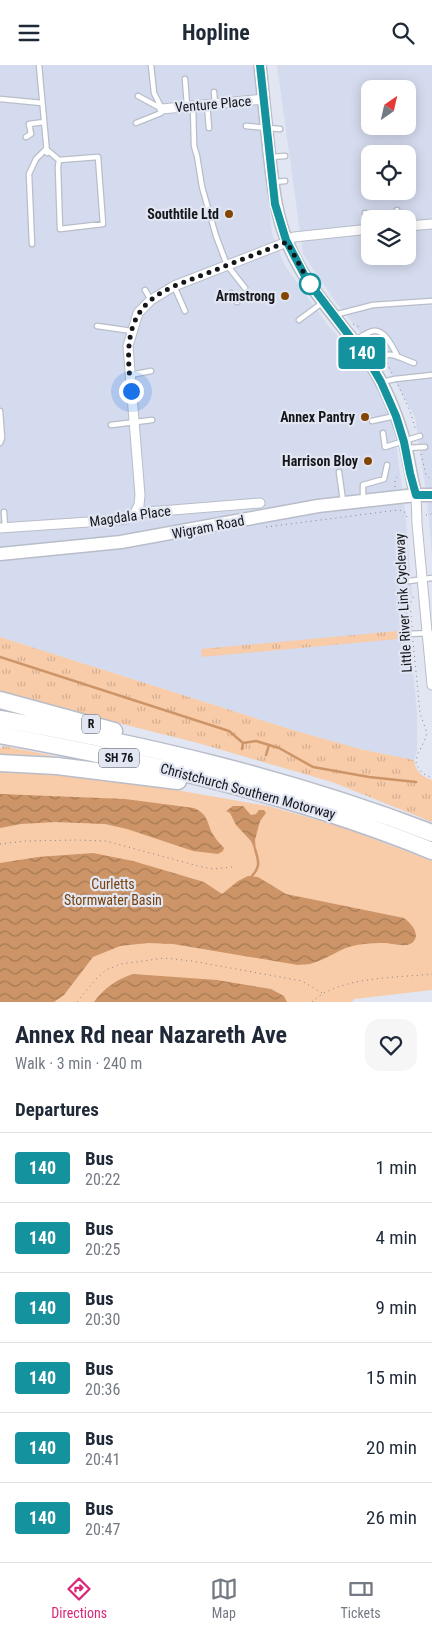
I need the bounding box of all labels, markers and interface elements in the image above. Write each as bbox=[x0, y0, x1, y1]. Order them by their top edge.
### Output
icon: menu bbox=[15, 19, 43, 47]
icon: search bbox=[389, 19, 417, 47]
text: Hopline bbox=[182, 20, 250, 45]
north arrow bbox=[361, 80, 416, 135]
map controls bbox=[361, 80, 416, 265]
street label: Venture Place bbox=[174, 93, 252, 115]
button: locate bbox=[361, 145, 416, 200]
place label: Southtile Ltd bbox=[147, 206, 219, 222]
marker: Southtile Ltd bbox=[223, 208, 235, 220]
button: layers bbox=[361, 210, 416, 265]
unlabelled marker bbox=[299, 273, 321, 295]
place label: Armstrong bbox=[216, 288, 275, 304]
marker: Armstrong bbox=[279, 290, 291, 302]
line badge: 140 bbox=[333, 337, 391, 369]
text: 140 bbox=[348, 342, 376, 363]
your location bbox=[119, 379, 144, 404]
place label: Annex Pantry bbox=[280, 409, 356, 425]
marker: Annex Pantry bbox=[359, 411, 371, 423]
place label: Harrison Bloy bbox=[282, 453, 359, 469]
marker: Harrison Bloy bbox=[362, 455, 374, 467]
street label: Magdala Place bbox=[88, 502, 172, 530]
street label: Wigram Road bbox=[170, 512, 246, 542]
street label: Little River Link Cycleway bbox=[391, 533, 415, 673]
road number: R bbox=[82, 715, 100, 734]
road number: SH 76 bbox=[99, 749, 139, 767]
street label: Christchurch Southern Motorway bbox=[159, 760, 337, 822]
park label: Curletts Stormwater Basin bbox=[64, 876, 162, 908]
button: heart bbox=[365, 1019, 417, 1071]
text: Annex Rd near Nazareth Ave bbox=[15, 1021, 287, 1049]
text: Walk · 3 min · 240 m bbox=[15, 1054, 142, 1073]
text: Departures bbox=[15, 1098, 99, 1121]
text: Bus bbox=[85, 1147, 114, 1170]
text: 1 min bbox=[375, 1156, 417, 1179]
text: 140 bbox=[29, 1157, 56, 1178]
text: 20:22 bbox=[85, 1170, 120, 1189]
text: Bus bbox=[85, 1217, 114, 1240]
text: 4 min bbox=[375, 1226, 417, 1249]
text: 140 bbox=[29, 1227, 56, 1248]
text: 20:25 bbox=[85, 1240, 120, 1259]
text: Bus bbox=[85, 1287, 114, 1310]
text: 9 min bbox=[375, 1296, 417, 1319]
text: 140 bbox=[29, 1297, 56, 1318]
text: 20:30 bbox=[85, 1310, 120, 1329]
text: Bus bbox=[85, 1357, 114, 1380]
text: 15 min bbox=[366, 1366, 417, 1389]
text: 140 bbox=[29, 1367, 56, 1388]
text: 20:36 bbox=[85, 1380, 120, 1399]
text: Bus bbox=[85, 1427, 114, 1450]
text: 20 min bbox=[366, 1436, 417, 1459]
text: 140 bbox=[29, 1437, 56, 1458]
text: 20:41 bbox=[85, 1450, 120, 1469]
text: Bus bbox=[85, 1497, 114, 1520]
text: 26 min bbox=[366, 1506, 417, 1529]
text: 140 bbox=[29, 1507, 56, 1528]
text: 20:47 bbox=[85, 1520, 120, 1539]
tab: Directions bbox=[51, 1575, 107, 1621]
tab: Map bbox=[210, 1575, 238, 1621]
tab: Tickets bbox=[340, 1575, 381, 1621]

